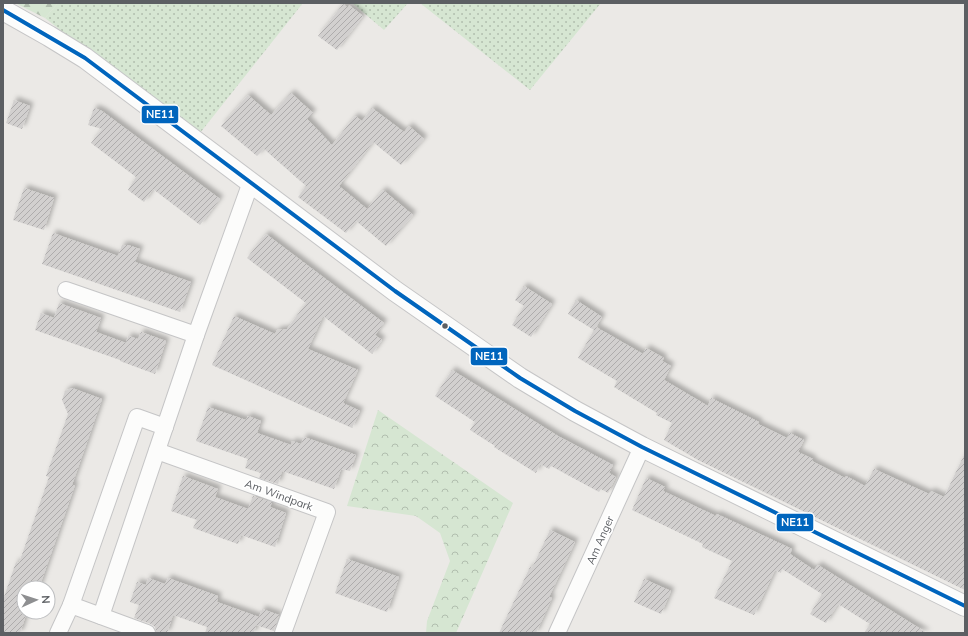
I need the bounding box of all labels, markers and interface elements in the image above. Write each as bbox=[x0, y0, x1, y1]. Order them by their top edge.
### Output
line badge: NE11 bbox=[141, 105, 179, 124]
text: NE11 bbox=[146, 107, 174, 121]
unlabelled marker bbox=[440, 321, 450, 331]
line badge: NE11 bbox=[470, 347, 508, 366]
text: NE11 bbox=[475, 349, 503, 363]
street label: Am Windpark bbox=[243, 476, 315, 514]
line badge: NE11 bbox=[776, 513, 814, 532]
street label: Am Anger bbox=[583, 514, 617, 566]
text: NE11 bbox=[781, 515, 809, 529]
north arrow bbox=[16, 580, 56, 620]
text: N bbox=[39, 595, 53, 604]

